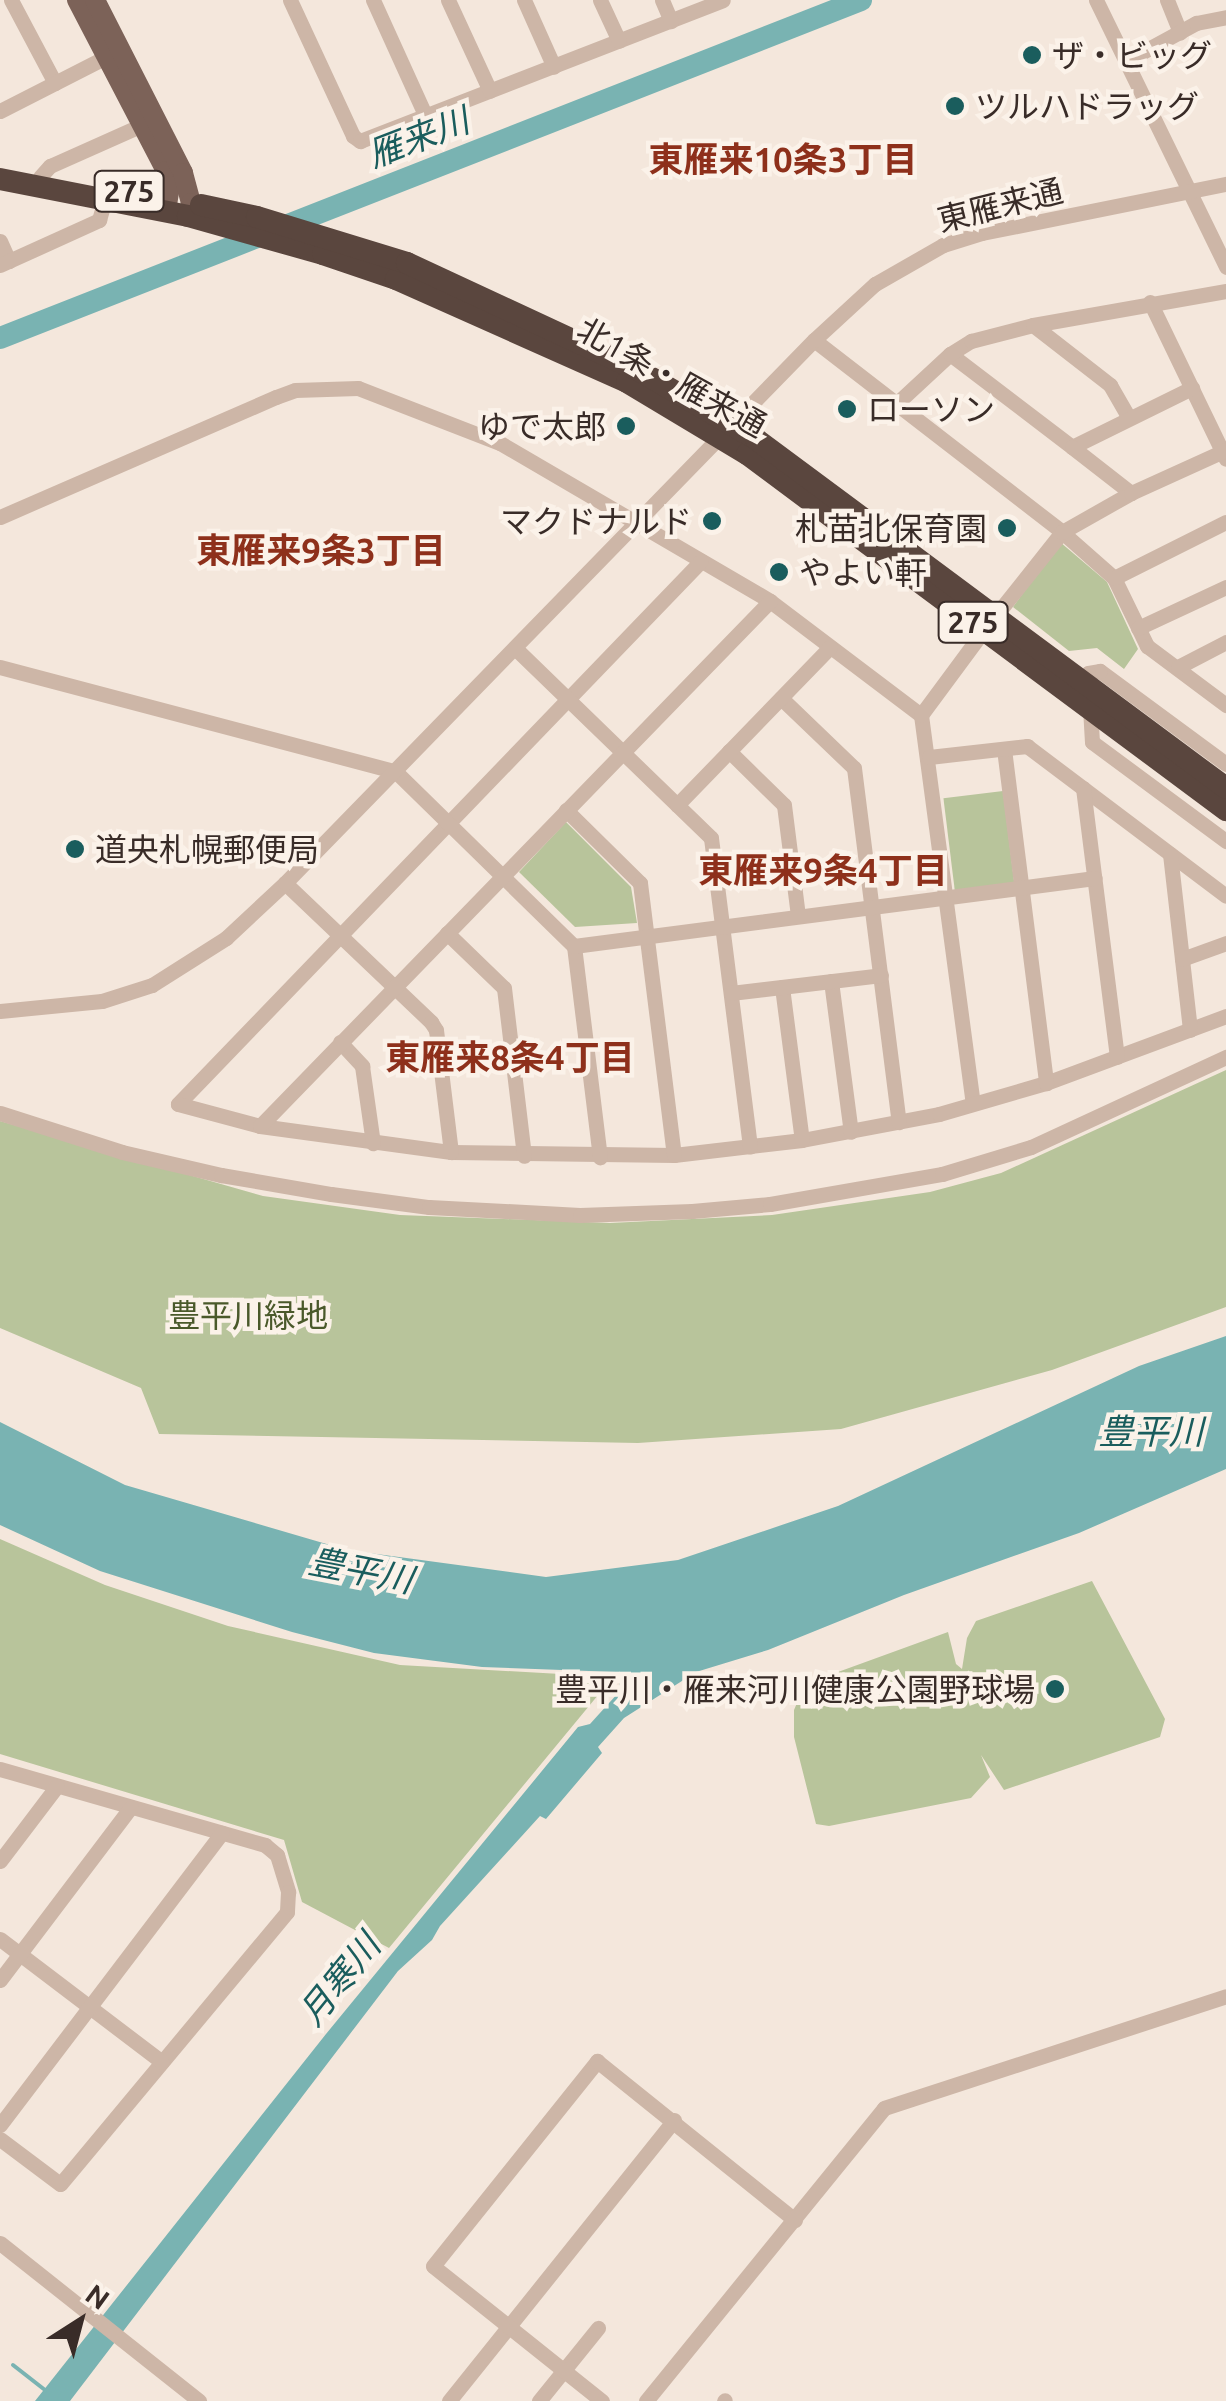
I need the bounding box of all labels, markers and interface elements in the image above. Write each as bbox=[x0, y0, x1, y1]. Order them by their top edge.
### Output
place label: ザ・ビッグ bbox=[1052, 36, 1212, 74]
marker: ザ・ビッグ bbox=[1021, 44, 1043, 66]
place label: ツルハドラッグ bbox=[975, 87, 1199, 125]
marker: ツルハドラッグ bbox=[944, 95, 966, 117]
water label: 雁来川 bbox=[361, 99, 475, 175]
district label: 東雁来10条3丁目 bbox=[648, 138, 918, 180]
road number: 275 bbox=[92, 166, 166, 216]
street label: 東雁来通 bbox=[933, 171, 1067, 239]
street label: 北1条・雁来通 bbox=[571, 309, 773, 445]
place label: ローソン bbox=[867, 390, 995, 428]
marker: ローソン bbox=[836, 398, 858, 420]
place label: ゆで太郎 bbox=[478, 407, 606, 445]
marker: ゆで太郎 bbox=[615, 415, 637, 437]
place label: マクドナルド bbox=[500, 502, 692, 540]
place label: 札苗北保育園 bbox=[795, 509, 987, 547]
marker: マクドナルド bbox=[701, 510, 723, 532]
marker: 札苗北保育園 bbox=[996, 517, 1018, 539]
district label: 東雁来9条3丁目 bbox=[196, 529, 446, 571]
place label: やよい軒 bbox=[799, 553, 927, 591]
marker: やよい軒 bbox=[768, 561, 790, 583]
road number: 275 bbox=[936, 597, 1010, 647]
place label: 道央札幌郵便局 bbox=[95, 830, 319, 868]
marker: 道央札幌郵便局 bbox=[64, 838, 86, 860]
district label: 東雁来9条4丁目 bbox=[698, 849, 948, 891]
district label: 東雁来8条4丁目 bbox=[385, 1036, 635, 1078]
park label: 豊平川緑地 bbox=[168, 1296, 328, 1334]
water label: 豊平川 bbox=[1099, 1410, 1203, 1452]
water label: 豊平川 bbox=[305, 1539, 417, 1601]
place label: 豊平川・雁来河川健康公園野球場 bbox=[555, 1670, 1035, 1708]
marker: 豊平川・雁来河川健康公園野球場 bbox=[1044, 1678, 1066, 1700]
water label: 月寒川 bbox=[290, 1925, 388, 2033]
north arrow bbox=[30, 2271, 130, 2371]
text: N bbox=[80, 2278, 115, 2315]

